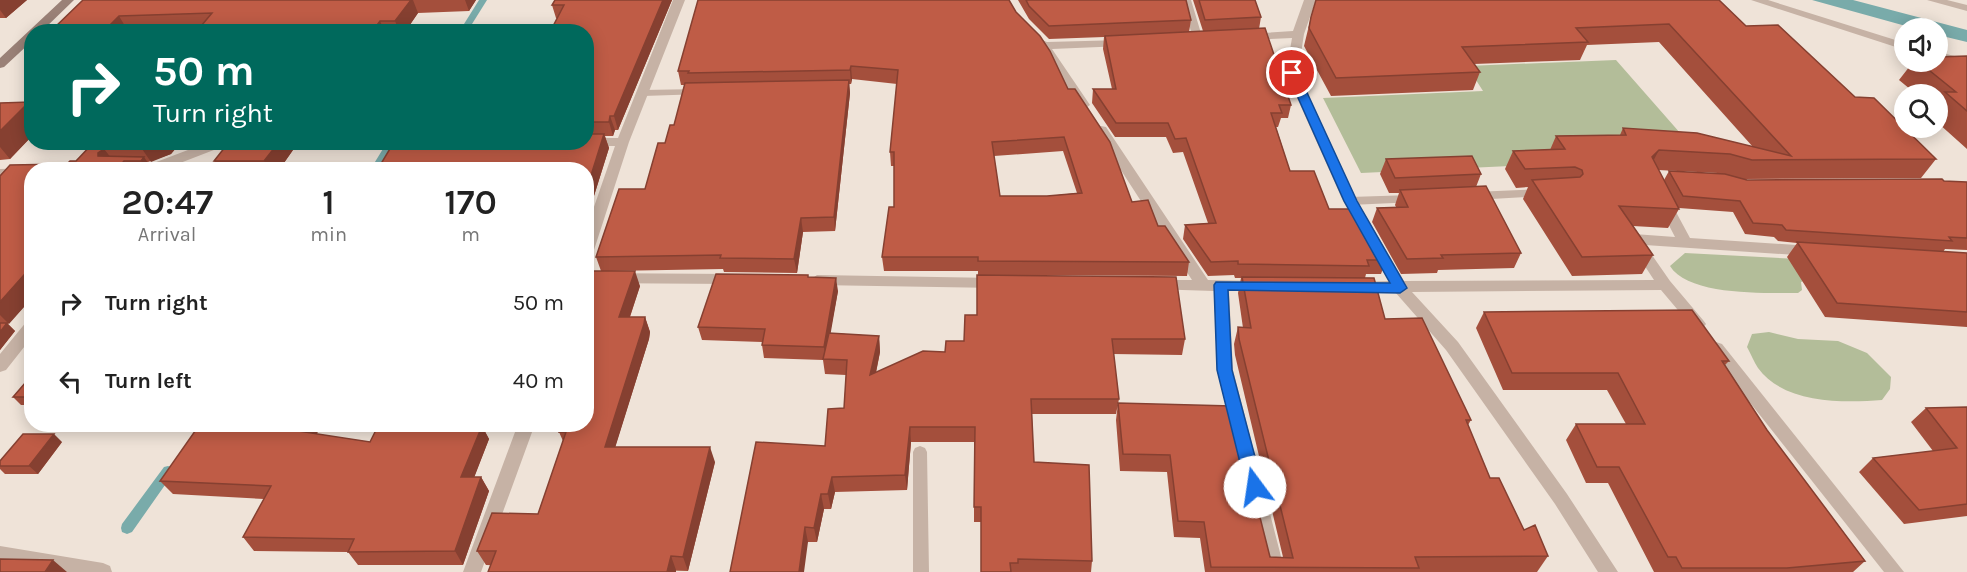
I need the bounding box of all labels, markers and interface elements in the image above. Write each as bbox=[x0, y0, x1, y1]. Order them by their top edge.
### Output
map controls bbox=[1894, 18, 1948, 138]
button: sound bbox=[1894, 18, 1948, 72]
text: 50 m bbox=[153, 46, 255, 96]
pin bbox=[1266, 47, 1317, 98]
icon: right bbox=[54, 48, 132, 126]
icon: arrive bbox=[1275, 56, 1308, 89]
button: search bbox=[1894, 84, 1948, 138]
text: Turn right bbox=[153, 97, 273, 129]
text: 20:47 bbox=[121, 181, 213, 223]
text: 1 bbox=[322, 181, 335, 223]
text: 170 bbox=[444, 181, 497, 223]
text: Arrival bbox=[138, 223, 196, 246]
text: min bbox=[310, 223, 347, 246]
text: m bbox=[461, 223, 480, 246]
icon: right bbox=[54, 287, 87, 320]
text: Turn right bbox=[105, 290, 208, 316]
text: 50 m bbox=[513, 290, 564, 316]
icon: left bbox=[54, 365, 87, 398]
text: Turn left bbox=[105, 368, 192, 394]
text: 40 m bbox=[513, 368, 564, 394]
position arrow bbox=[1223, 455, 1287, 519]

